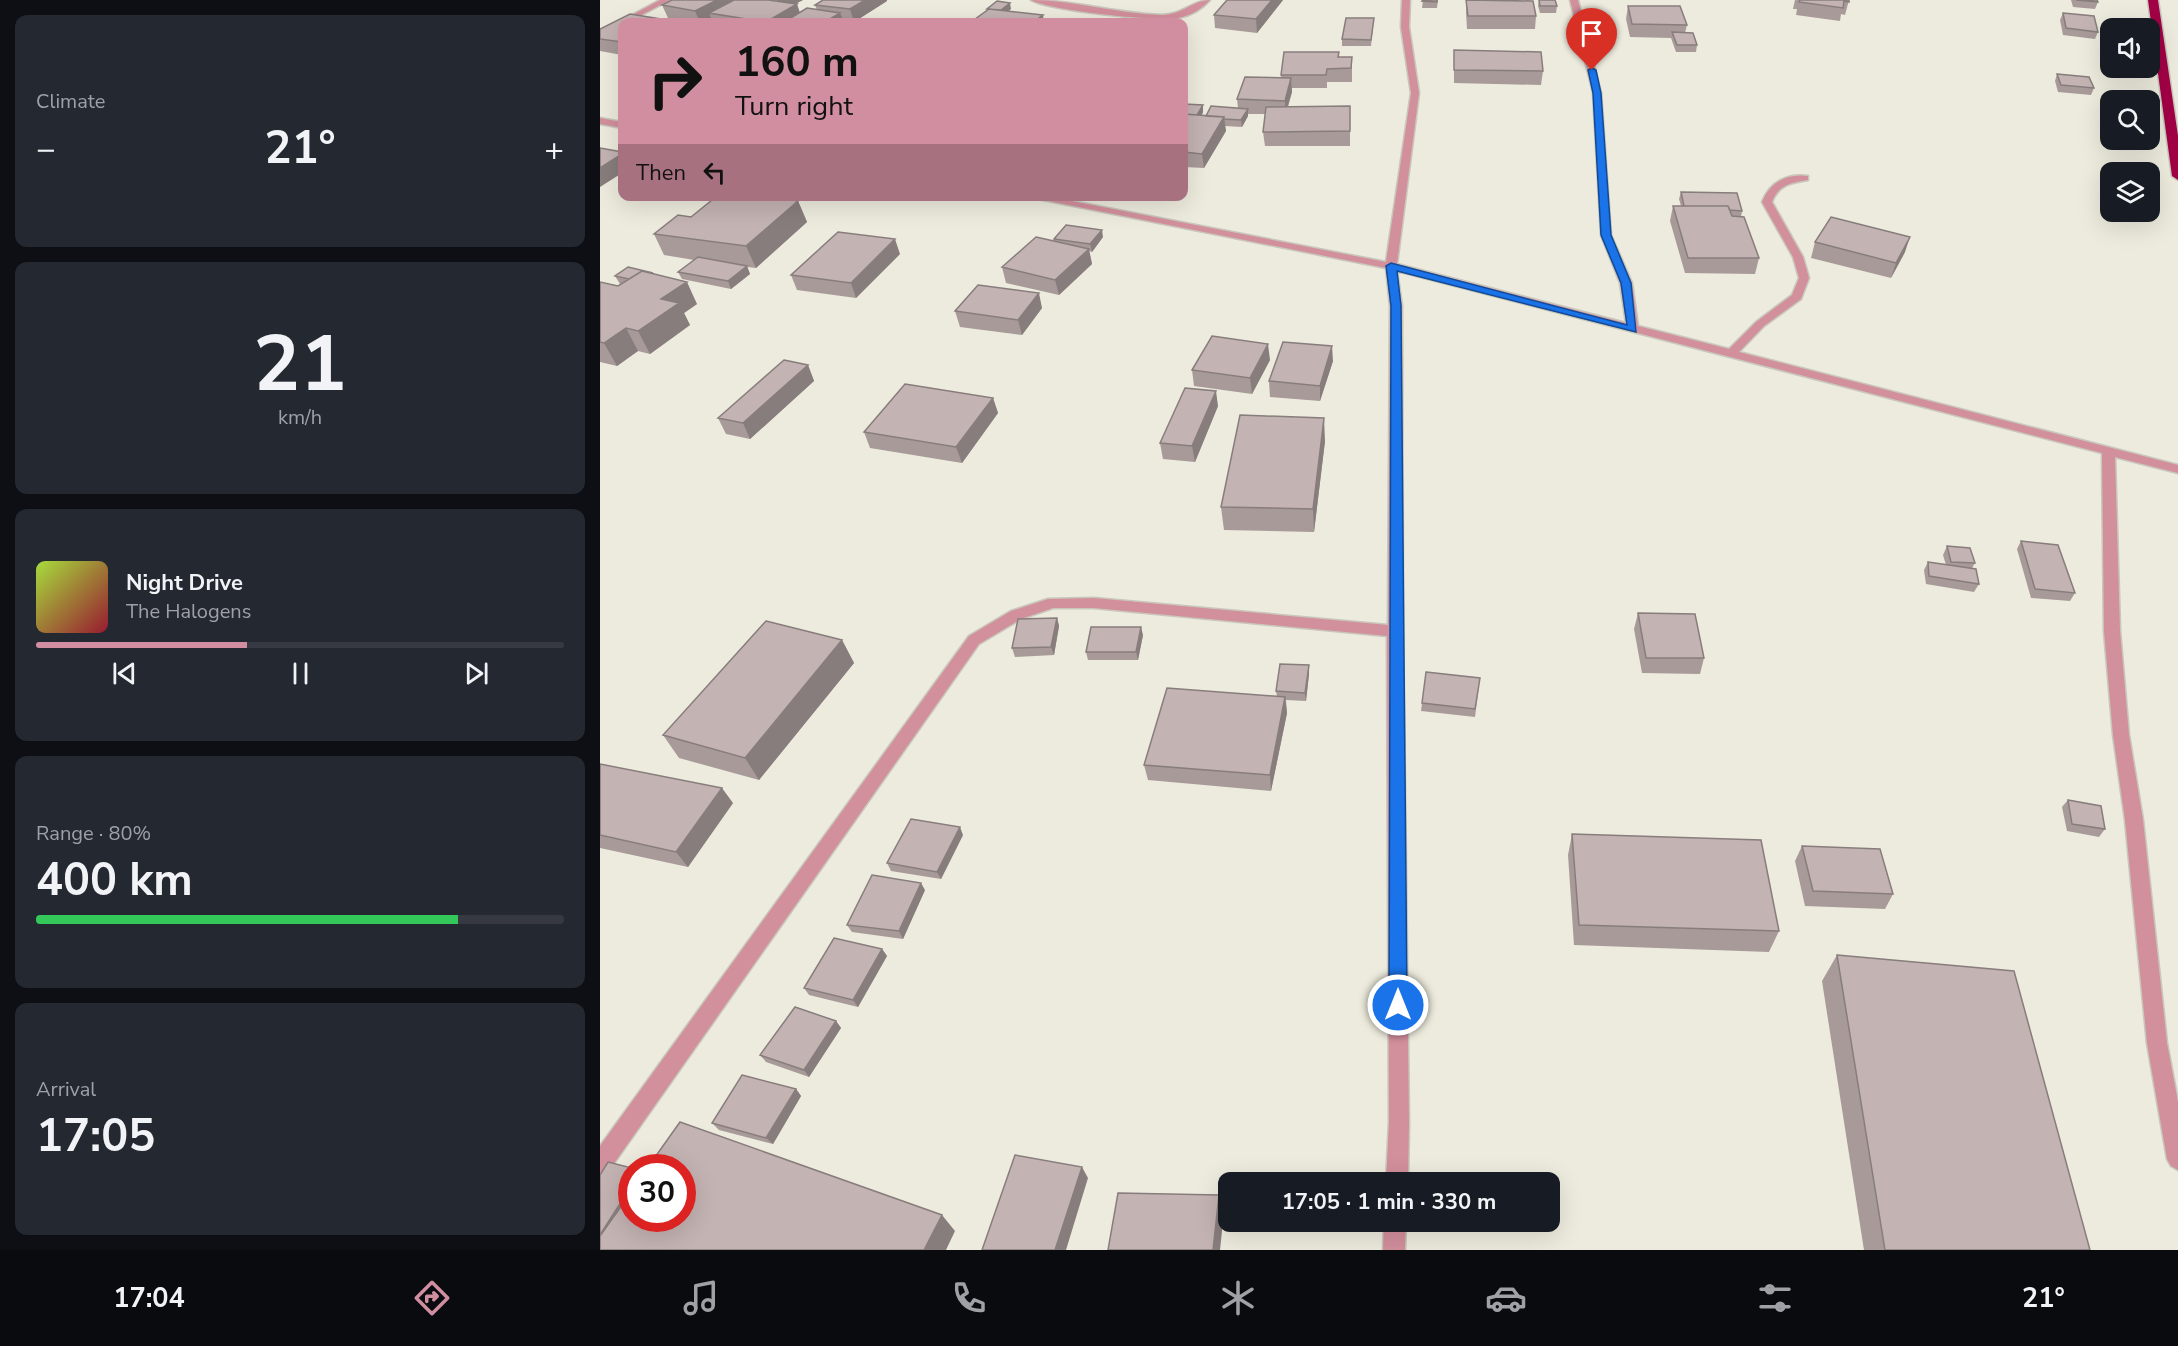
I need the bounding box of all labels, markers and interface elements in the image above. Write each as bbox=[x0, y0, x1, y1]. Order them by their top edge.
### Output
pin bbox=[1566, 8, 1617, 70]
icon: arrive bbox=[1575, 17, 1608, 50]
map controls bbox=[2100, 18, 2160, 222]
button: sound bbox=[2100, 18, 2160, 78]
text: 160 m bbox=[735, 34, 859, 91]
icon: right bbox=[636, 42, 714, 120]
text: Climate bbox=[36, 88, 105, 115]
text: Turn right bbox=[735, 88, 853, 125]
button: search bbox=[2100, 90, 2160, 150]
text: 21° bbox=[264, 118, 336, 179]
text: − bbox=[36, 127, 56, 172]
text: + bbox=[544, 127, 564, 172]
icon: left bbox=[698, 156, 731, 189]
text: Then bbox=[636, 158, 686, 188]
button: layers bbox=[2100, 162, 2160, 222]
text: 21 bbox=[253, 311, 347, 418]
text: km/h bbox=[278, 404, 322, 431]
text: Night Drive bbox=[126, 568, 243, 598]
text: The Halogens bbox=[126, 598, 251, 625]
icon: previous bbox=[108, 657, 141, 690]
icon: pause bbox=[284, 657, 317, 690]
icon: next bbox=[460, 657, 493, 690]
text: Range · 80% bbox=[36, 820, 151, 847]
text: 400 km bbox=[36, 850, 193, 911]
position arrow bbox=[1366, 973, 1430, 1037]
text: Arrival bbox=[36, 1076, 96, 1103]
text: 17:05 bbox=[36, 1106, 155, 1167]
speed limit sign: 30 bbox=[618, 1154, 696, 1232]
text: 17:05 · 1 min · 330 m bbox=[1282, 1187, 1496, 1217]
icon: directions bbox=[411, 1277, 453, 1319]
icon: music bbox=[680, 1277, 722, 1319]
icon: phone bbox=[948, 1277, 990, 1319]
icon: climate bbox=[1217, 1277, 1259, 1319]
icon: car bbox=[1485, 1277, 1527, 1319]
icon: filters bbox=[1754, 1277, 1796, 1319]
text: 17:04 bbox=[113, 1280, 185, 1317]
text: 21° bbox=[2022, 1280, 2065, 1317]

